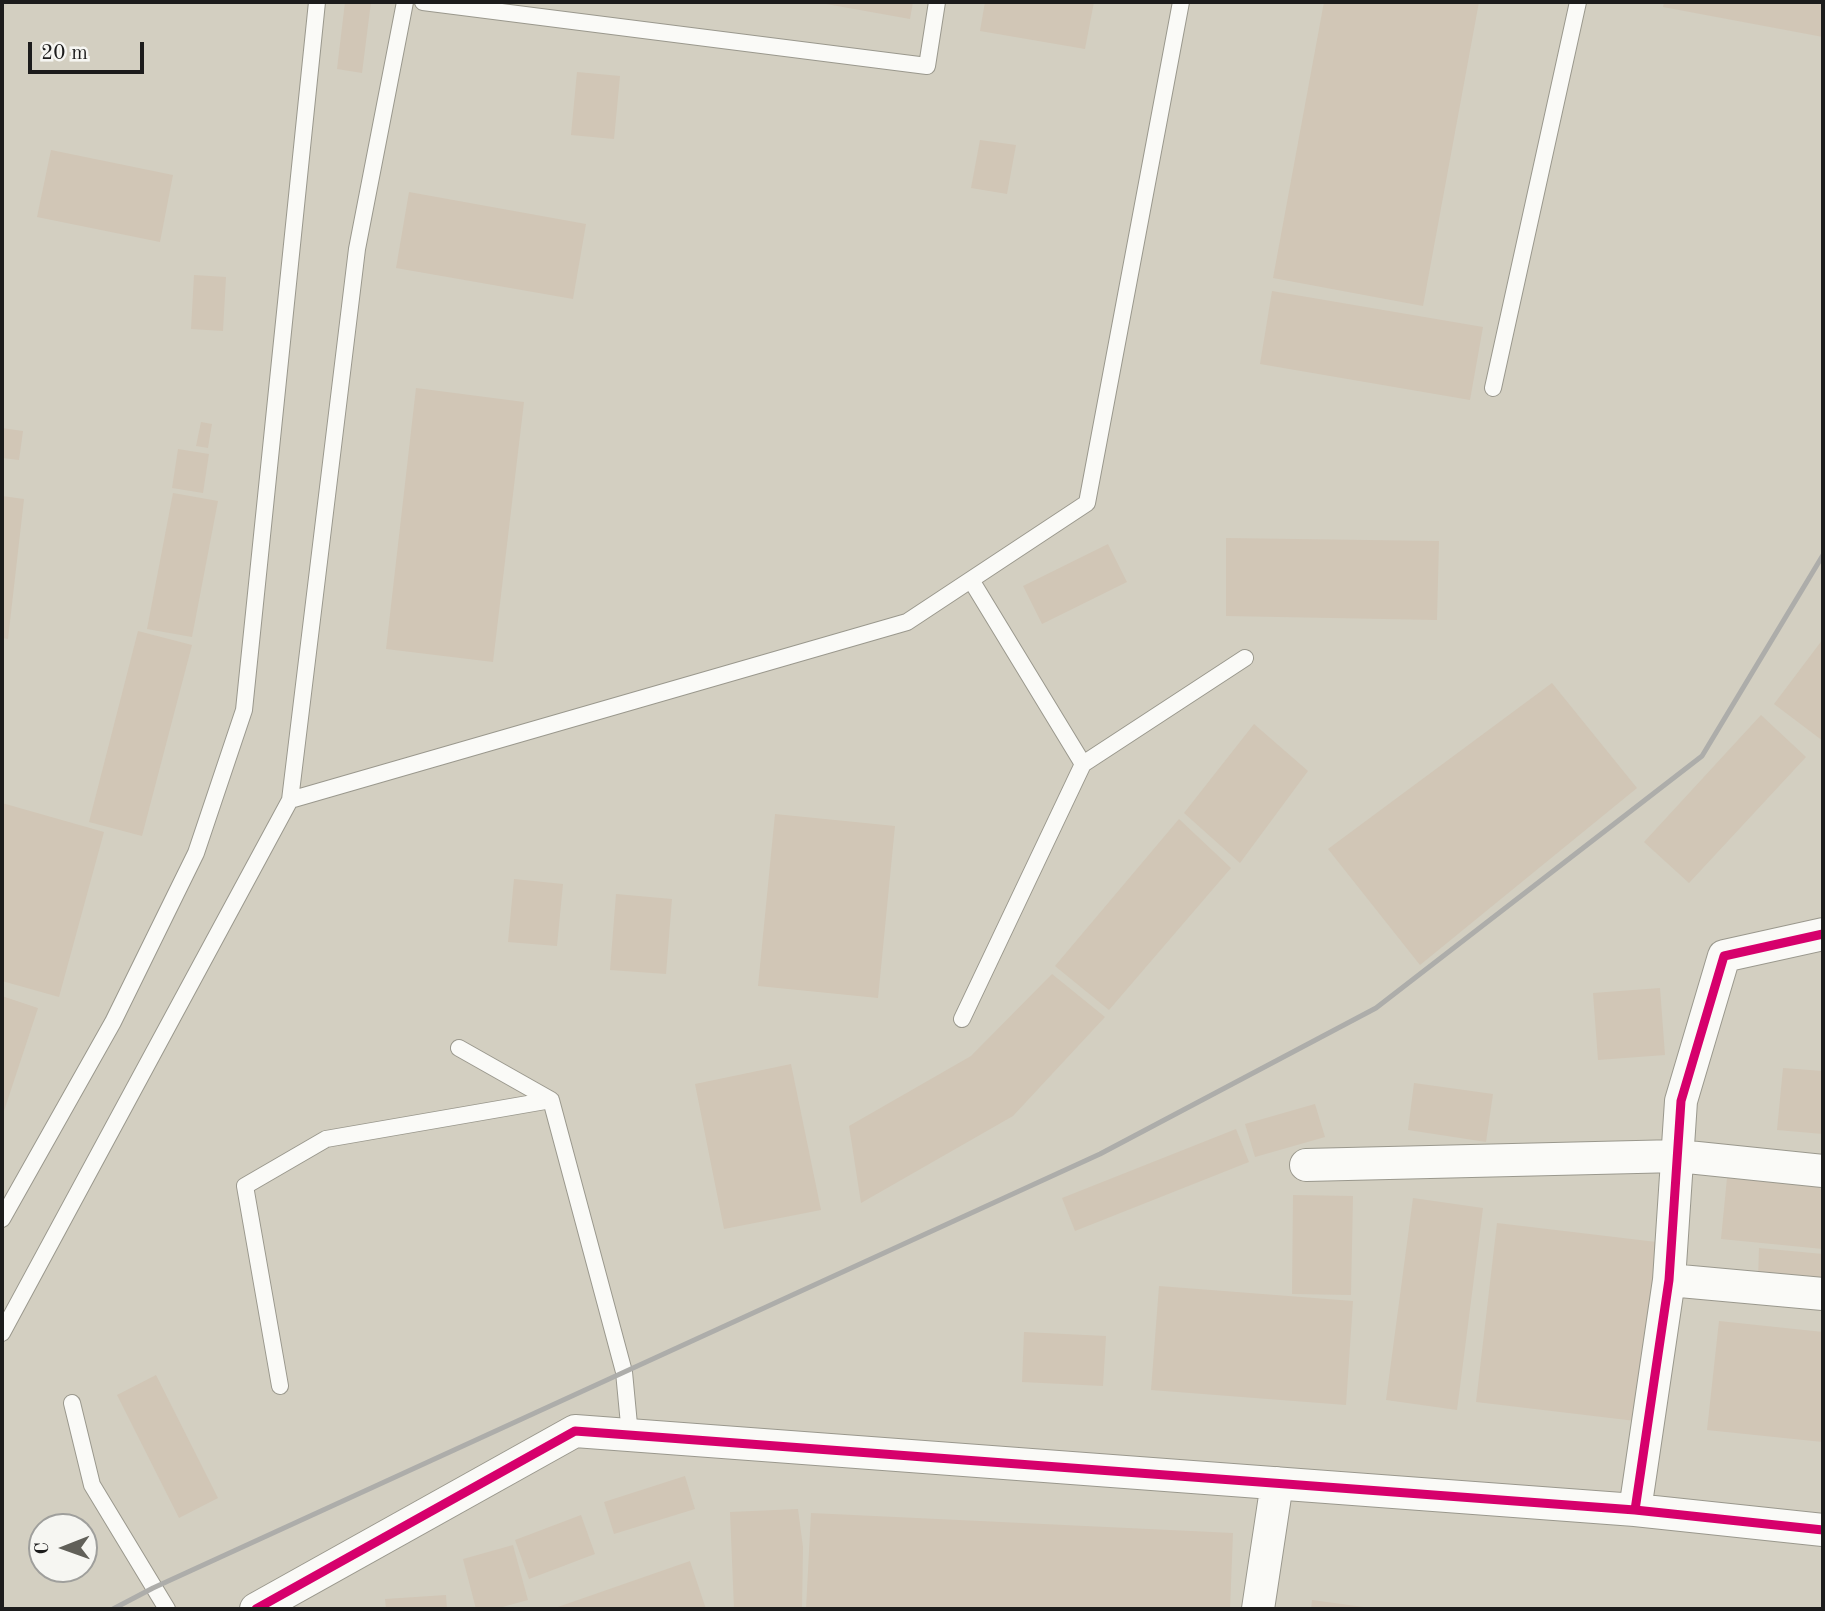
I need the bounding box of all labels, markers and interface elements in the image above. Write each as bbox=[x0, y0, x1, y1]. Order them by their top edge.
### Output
scale bar bbox=[32, 28, 147, 72]
text: 20 m bbox=[41, 43, 88, 64]
north arrow bbox=[28, 1513, 98, 1583]
text: С bbox=[34, 1542, 53, 1555]

